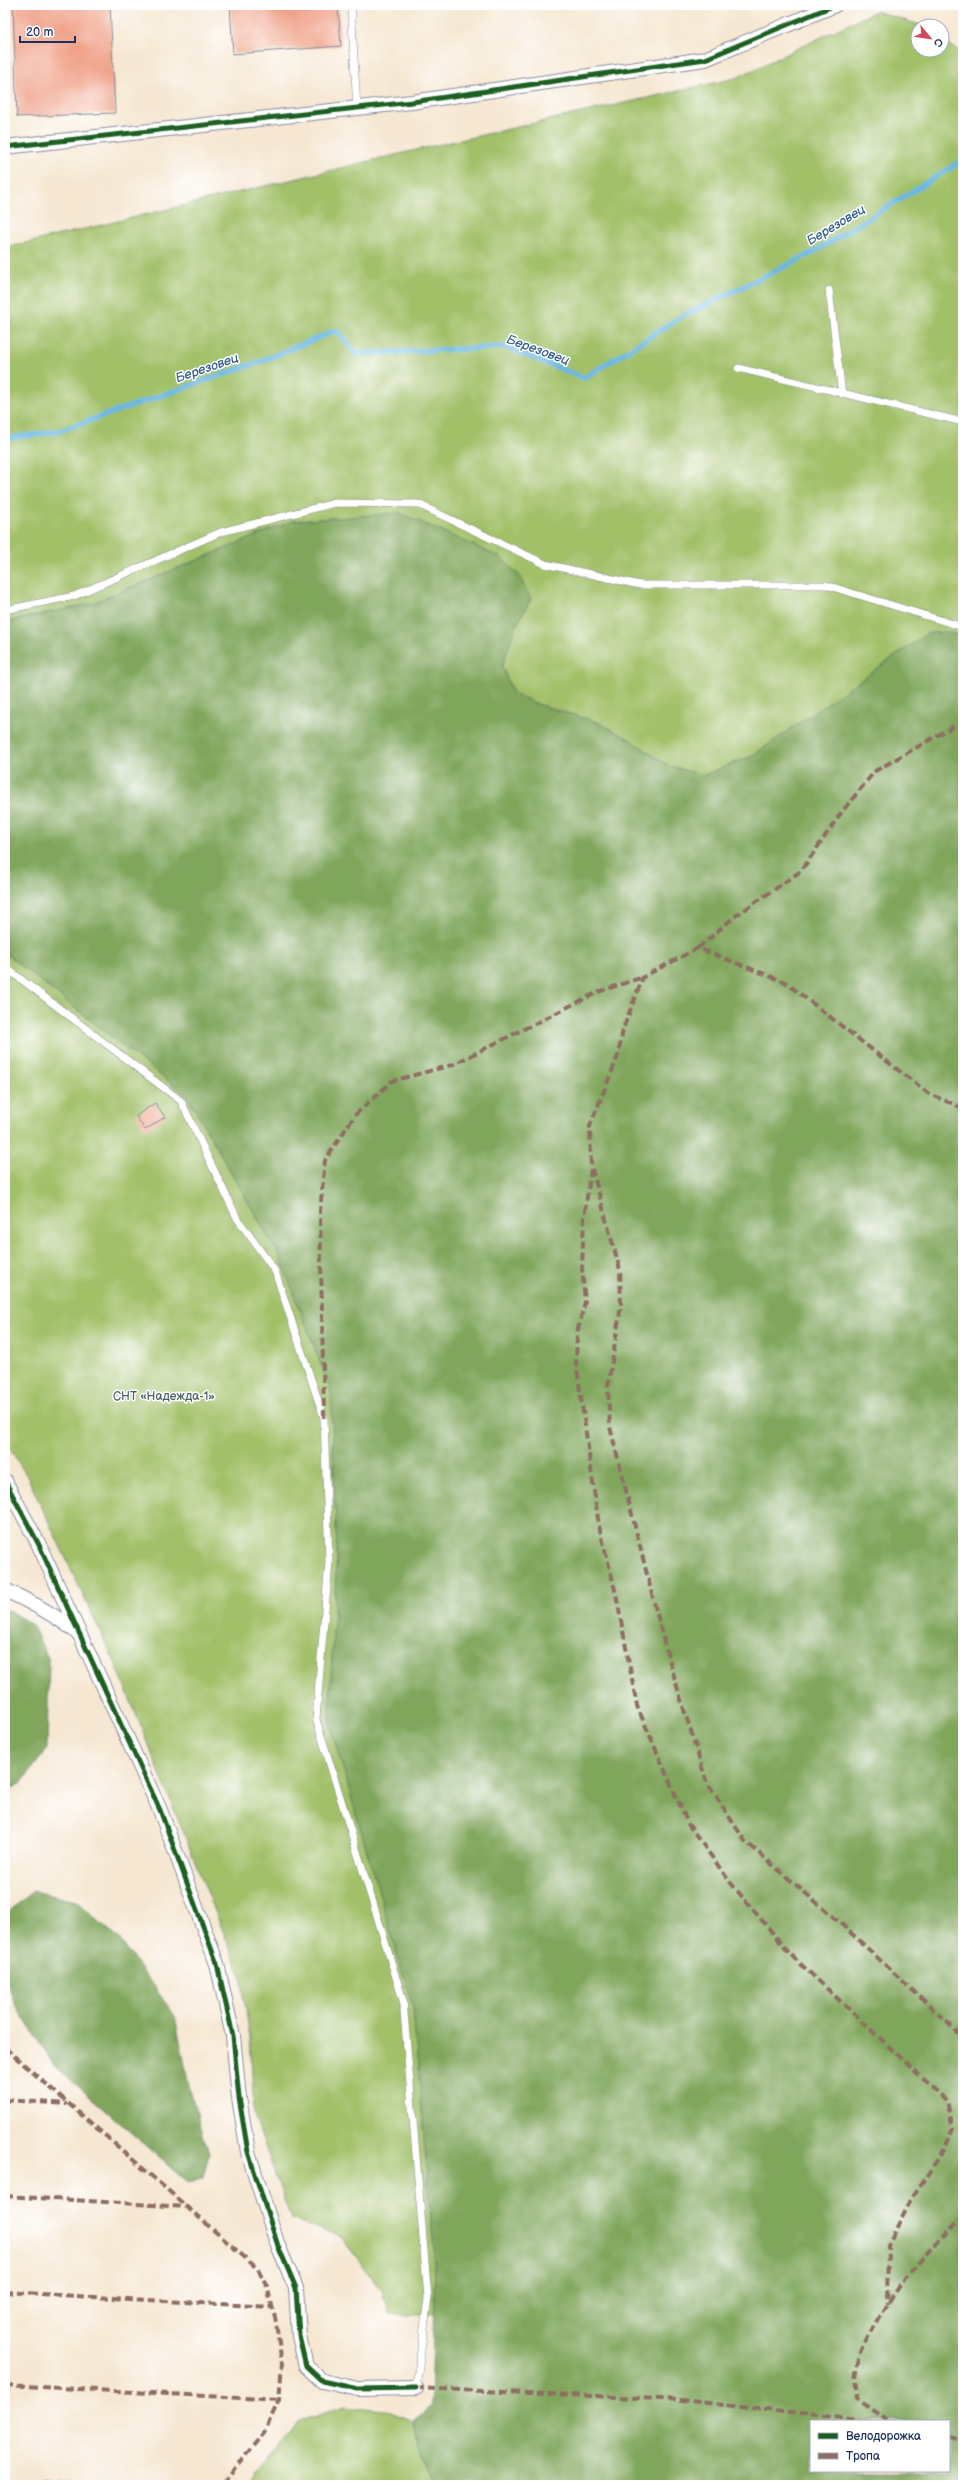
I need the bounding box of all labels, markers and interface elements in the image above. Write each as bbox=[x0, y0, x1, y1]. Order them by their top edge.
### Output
scale bar bbox=[20, 18, 75, 44]
north arrow bbox=[910, 18, 950, 58]
text: 20 m bbox=[26, 25, 53, 40]
text: С bbox=[931, 36, 946, 49]
water label: Березовец bbox=[804, 201, 869, 249]
water label: Березовец bbox=[504, 331, 572, 369]
water label: Березовец bbox=[173, 350, 241, 386]
park label: СНТ «Надежда-1» bbox=[113, 1389, 215, 1404]
legend bbox=[810, 2420, 950, 2472]
text: Велодорожка bbox=[846, 2429, 921, 2444]
text: Тропа bbox=[846, 2449, 880, 2464]

